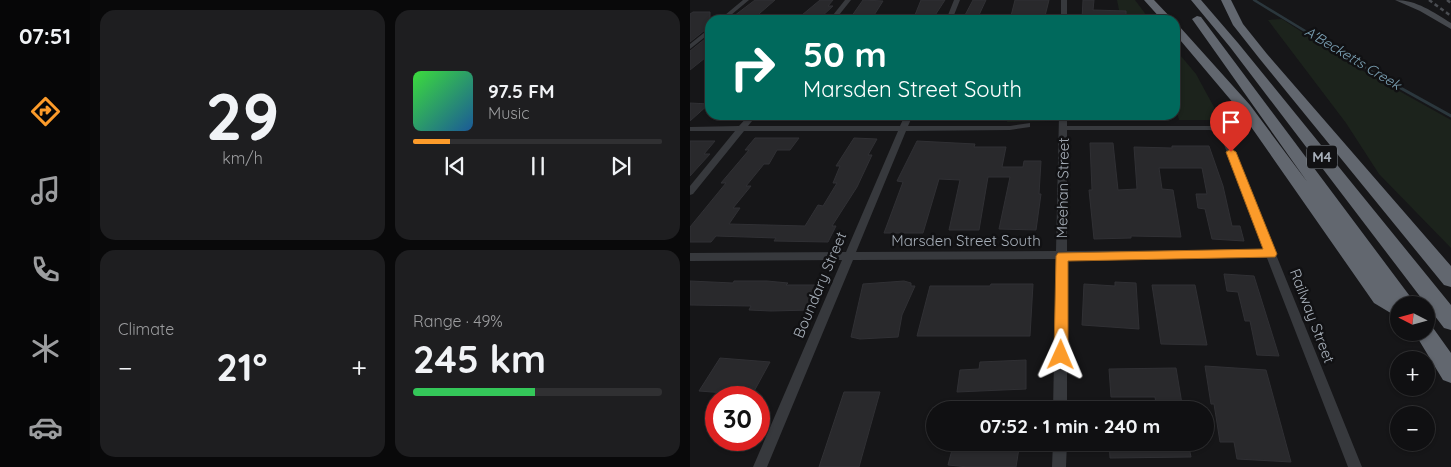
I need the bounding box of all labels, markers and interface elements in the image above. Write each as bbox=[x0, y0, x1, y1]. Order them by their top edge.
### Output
text: 07:51 bbox=[19, 22, 71, 50]
water label: A'Becketts Creek bbox=[1302, 22, 1406, 95]
text: 50 m bbox=[803, 32, 887, 76]
icon: right bbox=[720, 35, 785, 100]
text: 29 bbox=[206, 75, 279, 156]
text: Marsden Street South bbox=[803, 75, 1022, 103]
text: 97.5 FM bbox=[488, 79, 555, 103]
icon: directions bbox=[28, 94, 63, 129]
pin bbox=[1210, 101, 1252, 152]
text: Music bbox=[488, 103, 530, 123]
icon: arrive bbox=[1217, 108, 1245, 136]
street label: Meehan Street bbox=[1052, 137, 1073, 239]
road number: M4 bbox=[1307, 146, 1337, 168]
text: km/h bbox=[222, 148, 263, 168]
icon: previous bbox=[441, 152, 469, 180]
icon: pause bbox=[524, 152, 552, 180]
icon: next bbox=[607, 152, 635, 180]
icon: music bbox=[28, 173, 63, 208]
street label: Boundary Street bbox=[789, 229, 850, 341]
street label: Marsden Street South bbox=[891, 231, 1041, 250]
icon: phone bbox=[28, 252, 63, 287]
street label: Railway Street bbox=[1286, 266, 1339, 366]
north arrow bbox=[1390, 296, 1435, 341]
map controls bbox=[1390, 296, 1435, 451]
text: Range · 49% bbox=[413, 311, 503, 331]
text: Climate bbox=[118, 319, 174, 339]
position arrow bbox=[1034, 328, 1086, 380]
icon: climate bbox=[28, 331, 63, 366]
text: 245 km bbox=[413, 335, 546, 383]
text: 21° bbox=[216, 343, 268, 391]
text: − bbox=[118, 350, 133, 385]
text: + bbox=[351, 350, 367, 385]
button: + bbox=[1390, 351, 1435, 396]
speed limit sign: 30 bbox=[705, 386, 770, 451]
button: − bbox=[1390, 406, 1435, 451]
icon: car bbox=[28, 410, 63, 445]
text: 07:52 · 1 min · 240 m bbox=[980, 414, 1160, 438]

